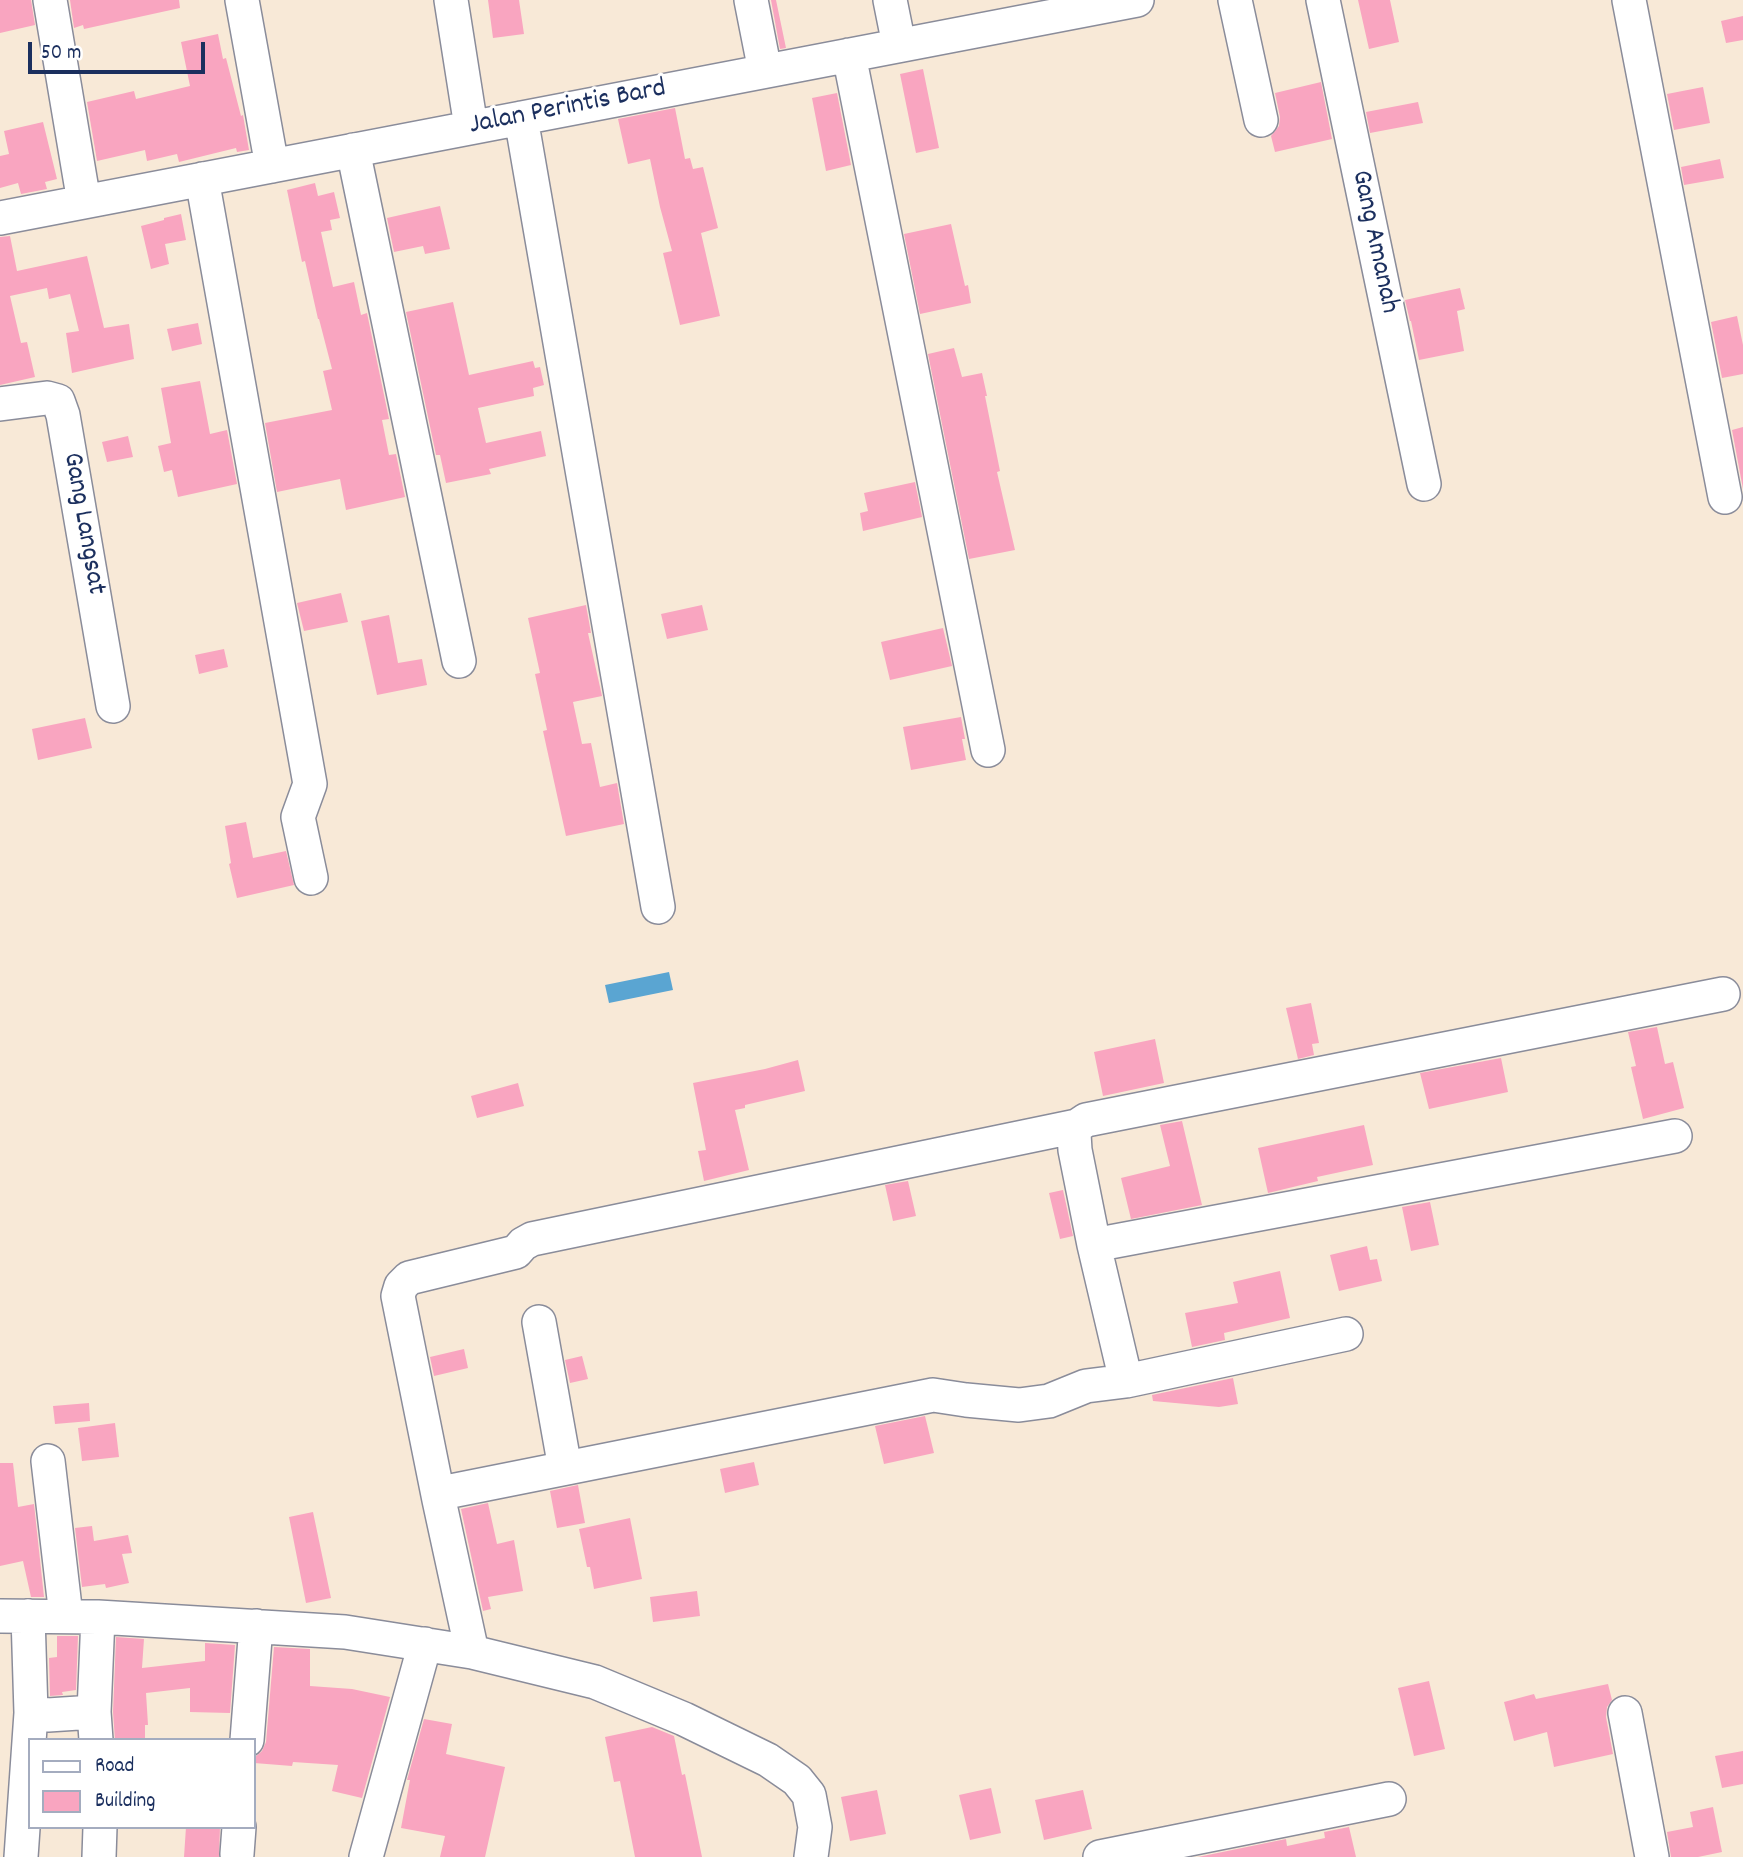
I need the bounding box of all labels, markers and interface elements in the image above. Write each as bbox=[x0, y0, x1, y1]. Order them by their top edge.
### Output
scale bar bbox=[32, 28, 208, 72]
text: 50 m bbox=[41, 39, 81, 69]
street label: Jalan Perintis Bard bbox=[467, 73, 669, 145]
street label: Gang Amanah bbox=[1341, 167, 1405, 317]
street label: Gang Langsat bbox=[53, 450, 111, 598]
legend bbox=[28, 1738, 256, 1829]
text: Road bbox=[95, 1752, 134, 1782]
text: Building bbox=[95, 1787, 155, 1817]

